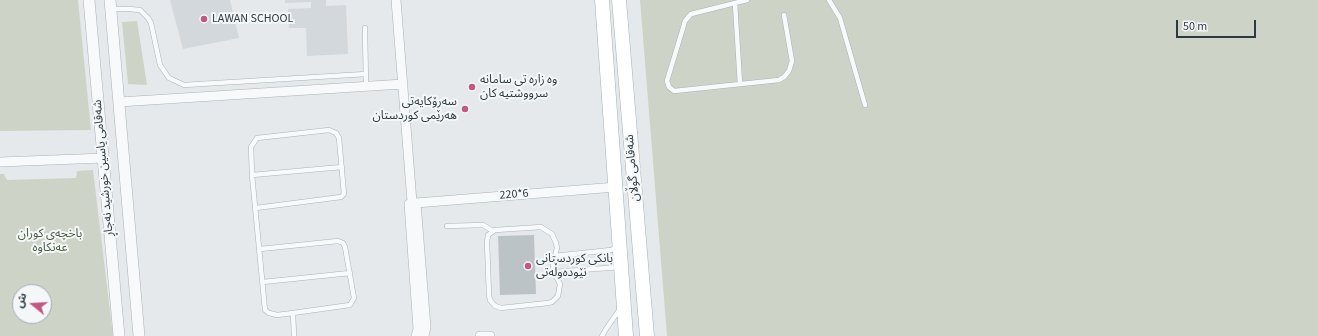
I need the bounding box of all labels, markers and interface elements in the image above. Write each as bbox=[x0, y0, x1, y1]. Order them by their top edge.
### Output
place label: LAWAN SCHOOL bbox=[212, 12, 293, 26]
scale bar bbox=[1178, 12, 1258, 38]
marker: LAWAN SCHOOL bbox=[199, 14, 209, 24]
text: 50 m bbox=[1183, 18, 1207, 35]
place label: وه زاره تى سامانه سرووشتيه كان bbox=[480, 73, 557, 101]
marker: وه زاره تى سامانه سرووشتيه كان bbox=[467, 82, 477, 92]
place label: سەرۆكایەتی هەرێمی كوردستان bbox=[373, 95, 457, 123]
street label: شەقامی یاسین خورشید نەجاڕ bbox=[91, 99, 117, 237]
marker: سەرۆكایەتی هەرێمی كوردستان bbox=[460, 104, 470, 114]
street label: شەقامی گوڵان bbox=[623, 134, 643, 202]
street label: 220*6 bbox=[499, 187, 529, 203]
park label: باخچەی کوران عەنکاوە bbox=[18, 227, 82, 255]
place label: بانکی کوردستانی نێودەوڵەتی bbox=[536, 252, 613, 280]
marker: بانکی کوردستانی نێودەوڵەتی bbox=[523, 261, 533, 271]
north arrow bbox=[12, 284, 52, 324]
text: ش bbox=[12, 291, 31, 310]

